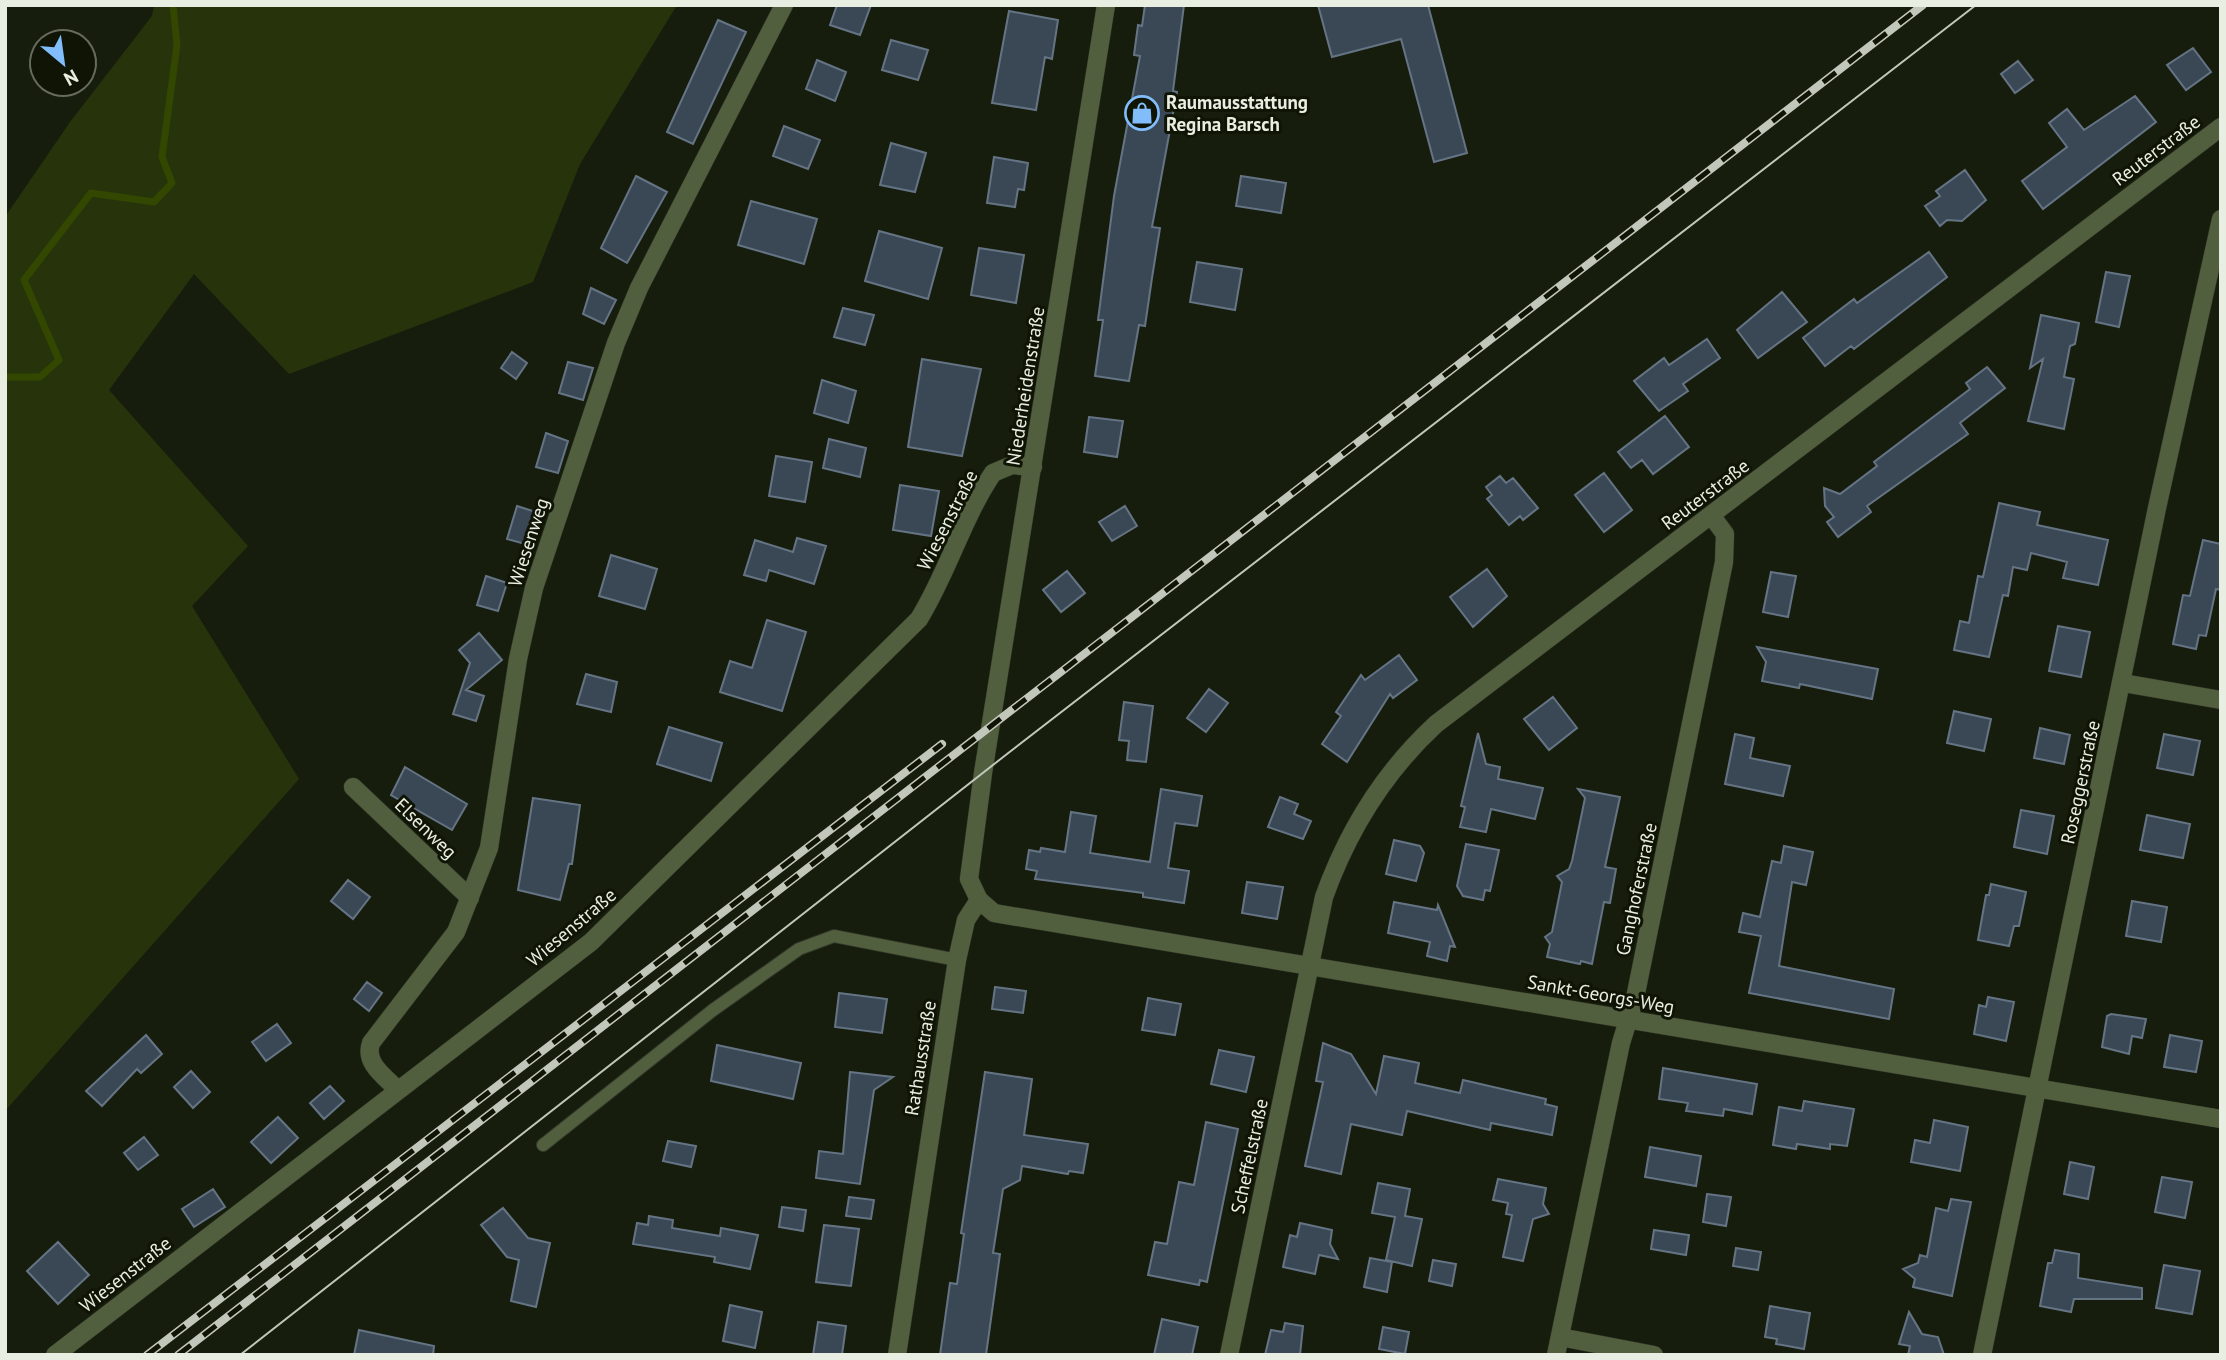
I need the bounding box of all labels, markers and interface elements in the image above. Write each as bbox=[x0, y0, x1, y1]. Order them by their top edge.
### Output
north arrow bbox=[28, 28, 98, 98]
text: N bbox=[60, 64, 83, 91]
place label: Raumausstattung Regina Barsch bbox=[1166, 90, 1308, 136]
shop icon: Raumausstattung Regina Barsch bbox=[1123, 94, 1161, 132]
street label: Reuterstraße bbox=[2107, 109, 2205, 191]
street label: Niederheidenstraße bbox=[1001, 305, 1049, 467]
street label: Reuterstraße bbox=[1656, 453, 1754, 535]
street label: Wiesenstraße bbox=[911, 466, 983, 574]
street label: Wiesenweg bbox=[502, 495, 554, 589]
street label: Roseggerstraße bbox=[2055, 718, 2105, 846]
street label: Elsenweg bbox=[390, 793, 462, 863]
street label: Ganghoferstraße bbox=[1610, 820, 1662, 958]
street label: Wiesenstraße bbox=[521, 883, 621, 971]
street label: Sankt-Georgs-Weg bbox=[1526, 969, 1676, 1019]
street label: Rathausstraße bbox=[899, 999, 941, 1117]
street label: Scheffelstraße bbox=[1225, 1096, 1273, 1216]
street label: Wiesenstraße bbox=[74, 1231, 176, 1317]

